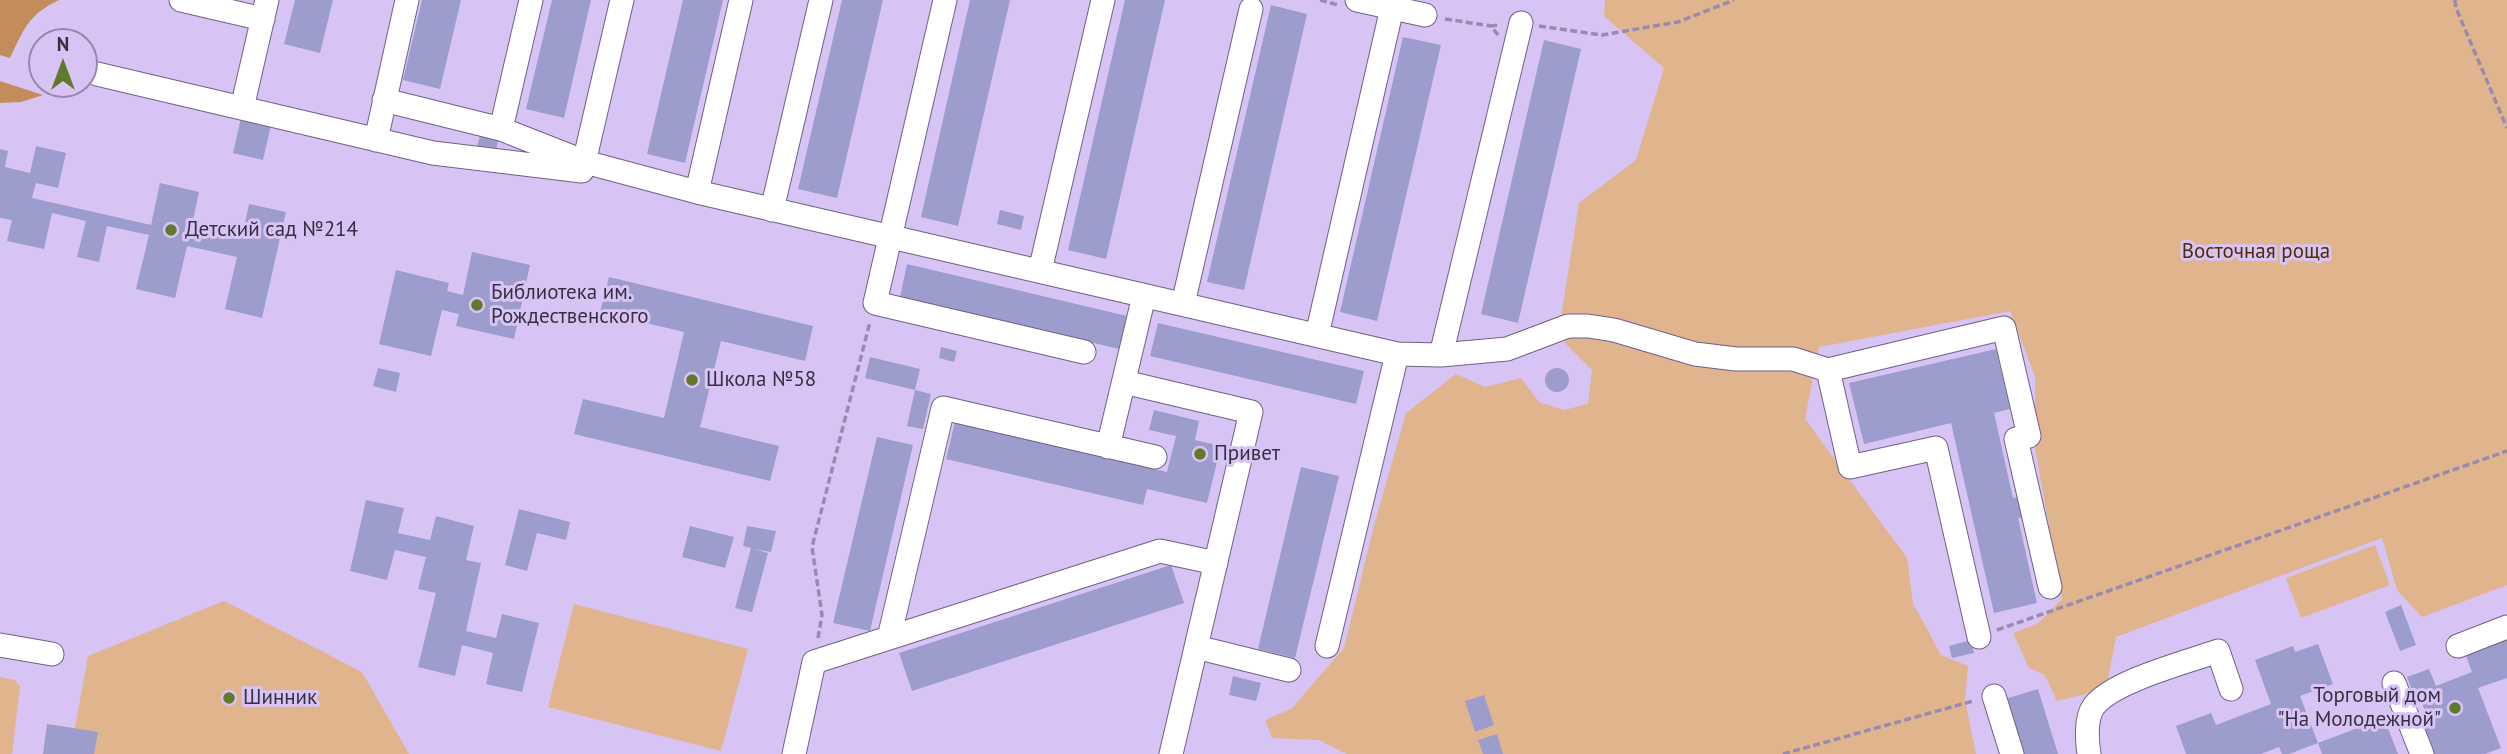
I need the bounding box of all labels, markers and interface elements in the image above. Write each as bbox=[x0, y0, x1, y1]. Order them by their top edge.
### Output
north arrow bbox=[28, 28, 98, 98]
text: N bbox=[57, 32, 69, 56]
place label: Детский сад №214 bbox=[185, 217, 358, 243]
marker: Детский сад №214 bbox=[163, 222, 179, 238]
park label: Восточная роща bbox=[2182, 239, 2330, 265]
place label: Библиотека им. Рождественского bbox=[491, 280, 649, 330]
marker: Библиотека им. Рождественского bbox=[469, 297, 485, 313]
place label: Школа №58 bbox=[706, 367, 816, 393]
marker: Школа №58 bbox=[684, 372, 700, 388]
place label: Привет bbox=[1214, 441, 1280, 467]
marker: Привет bbox=[1192, 446, 1208, 462]
place label: Торговый дом "На Молодежной" bbox=[2278, 683, 2441, 733]
place label: Шинник bbox=[243, 685, 317, 711]
marker: Шинник bbox=[221, 690, 237, 706]
marker: Торговый дом "На Молодежной" bbox=[2447, 700, 2463, 716]

